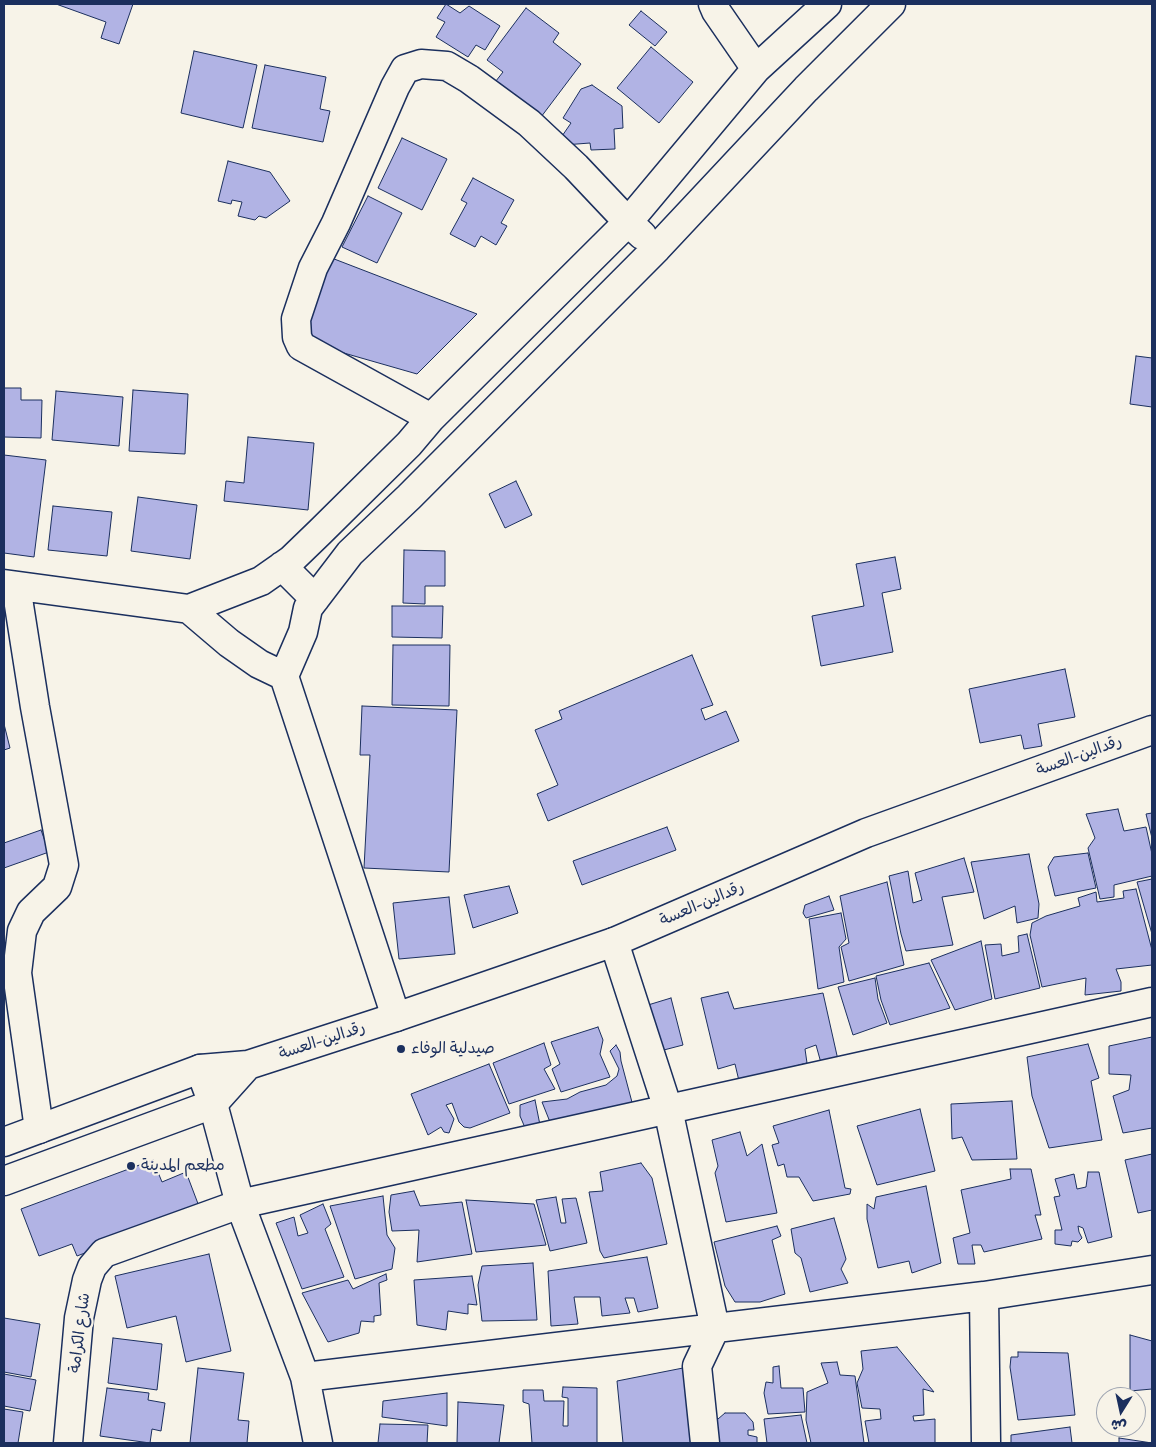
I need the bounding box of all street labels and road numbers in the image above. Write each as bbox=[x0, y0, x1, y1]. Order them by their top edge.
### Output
street label: رقدالين-العسة bbox=[1034, 732, 1124, 780]
street label: رقدالين-العسة bbox=[657, 878, 747, 930]
street label: رقدالين-العسة bbox=[276, 1018, 368, 1064]
street label: شارع الكرامة bbox=[66, 1292, 94, 1374]

